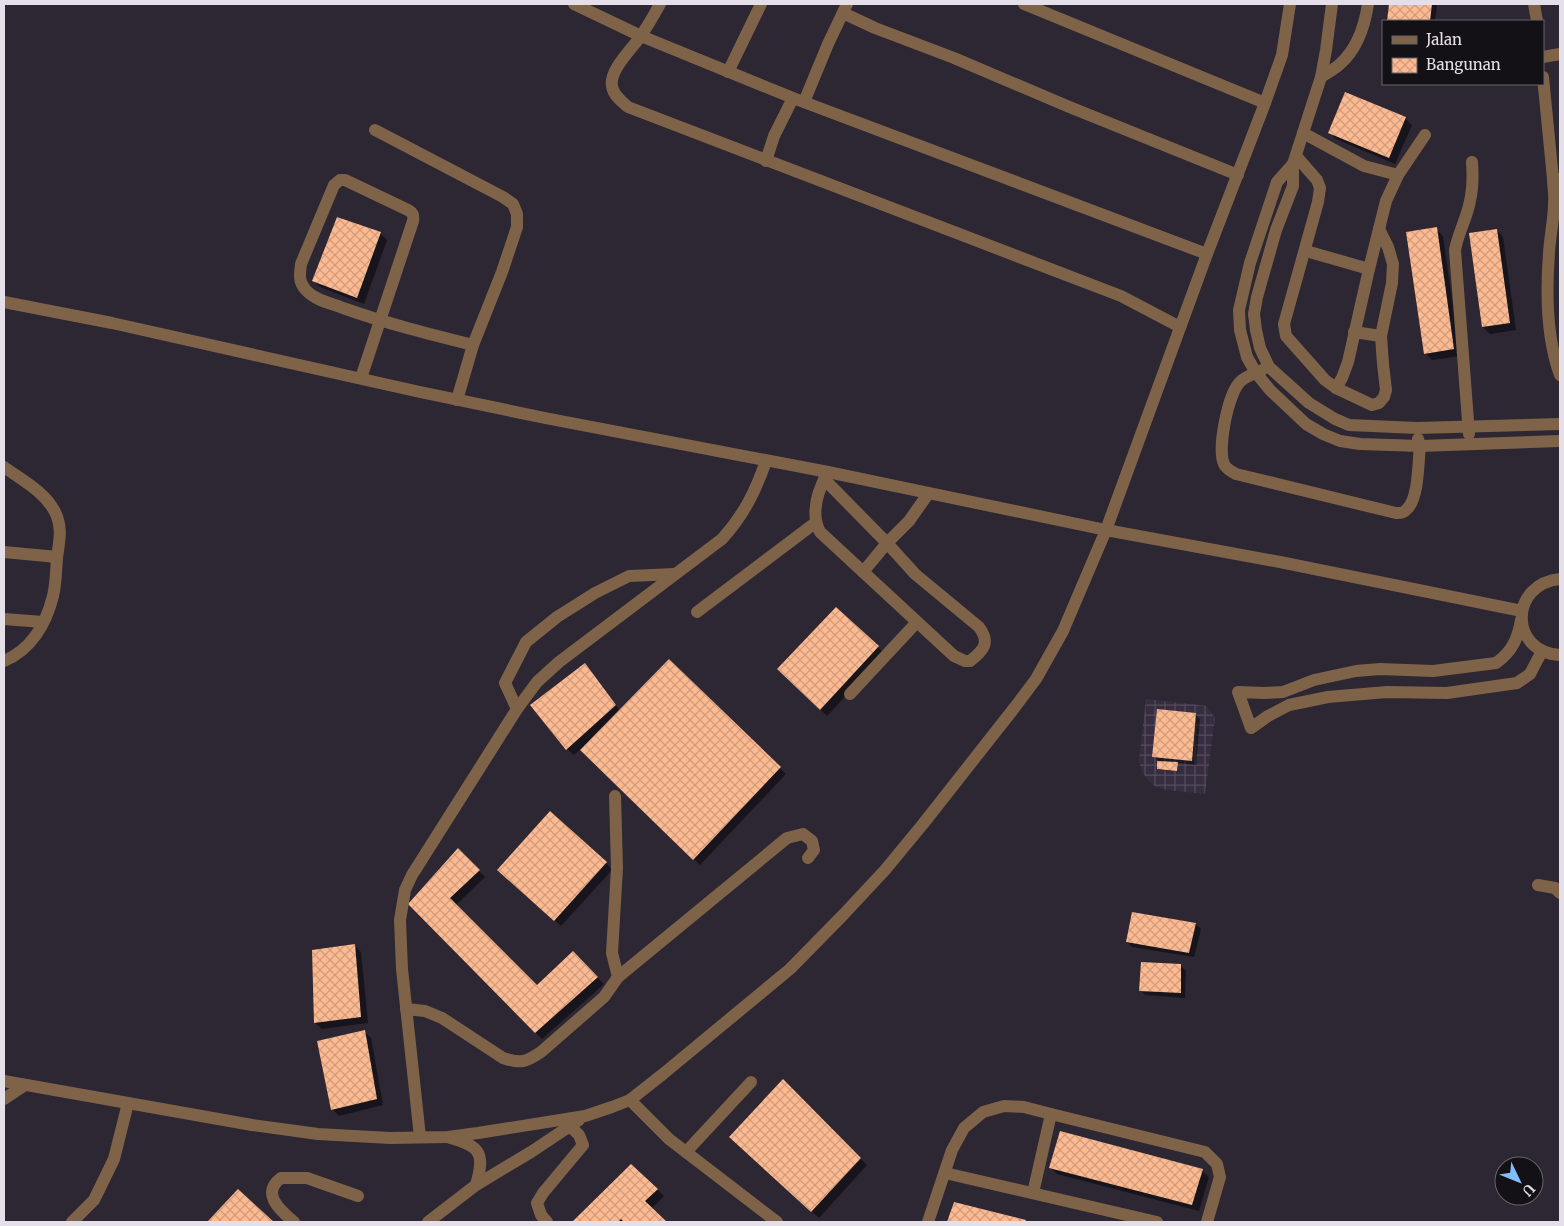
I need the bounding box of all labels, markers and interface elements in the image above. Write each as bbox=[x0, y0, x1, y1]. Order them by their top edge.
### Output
legend bbox=[1382, 20, 1544, 85]
text: Jalan bbox=[1425, 30, 1462, 49]
text: Bangunan bbox=[1426, 55, 1501, 74]
north arrow bbox=[1494, 1156, 1544, 1206]
text: U bbox=[1518, 1180, 1539, 1200]

